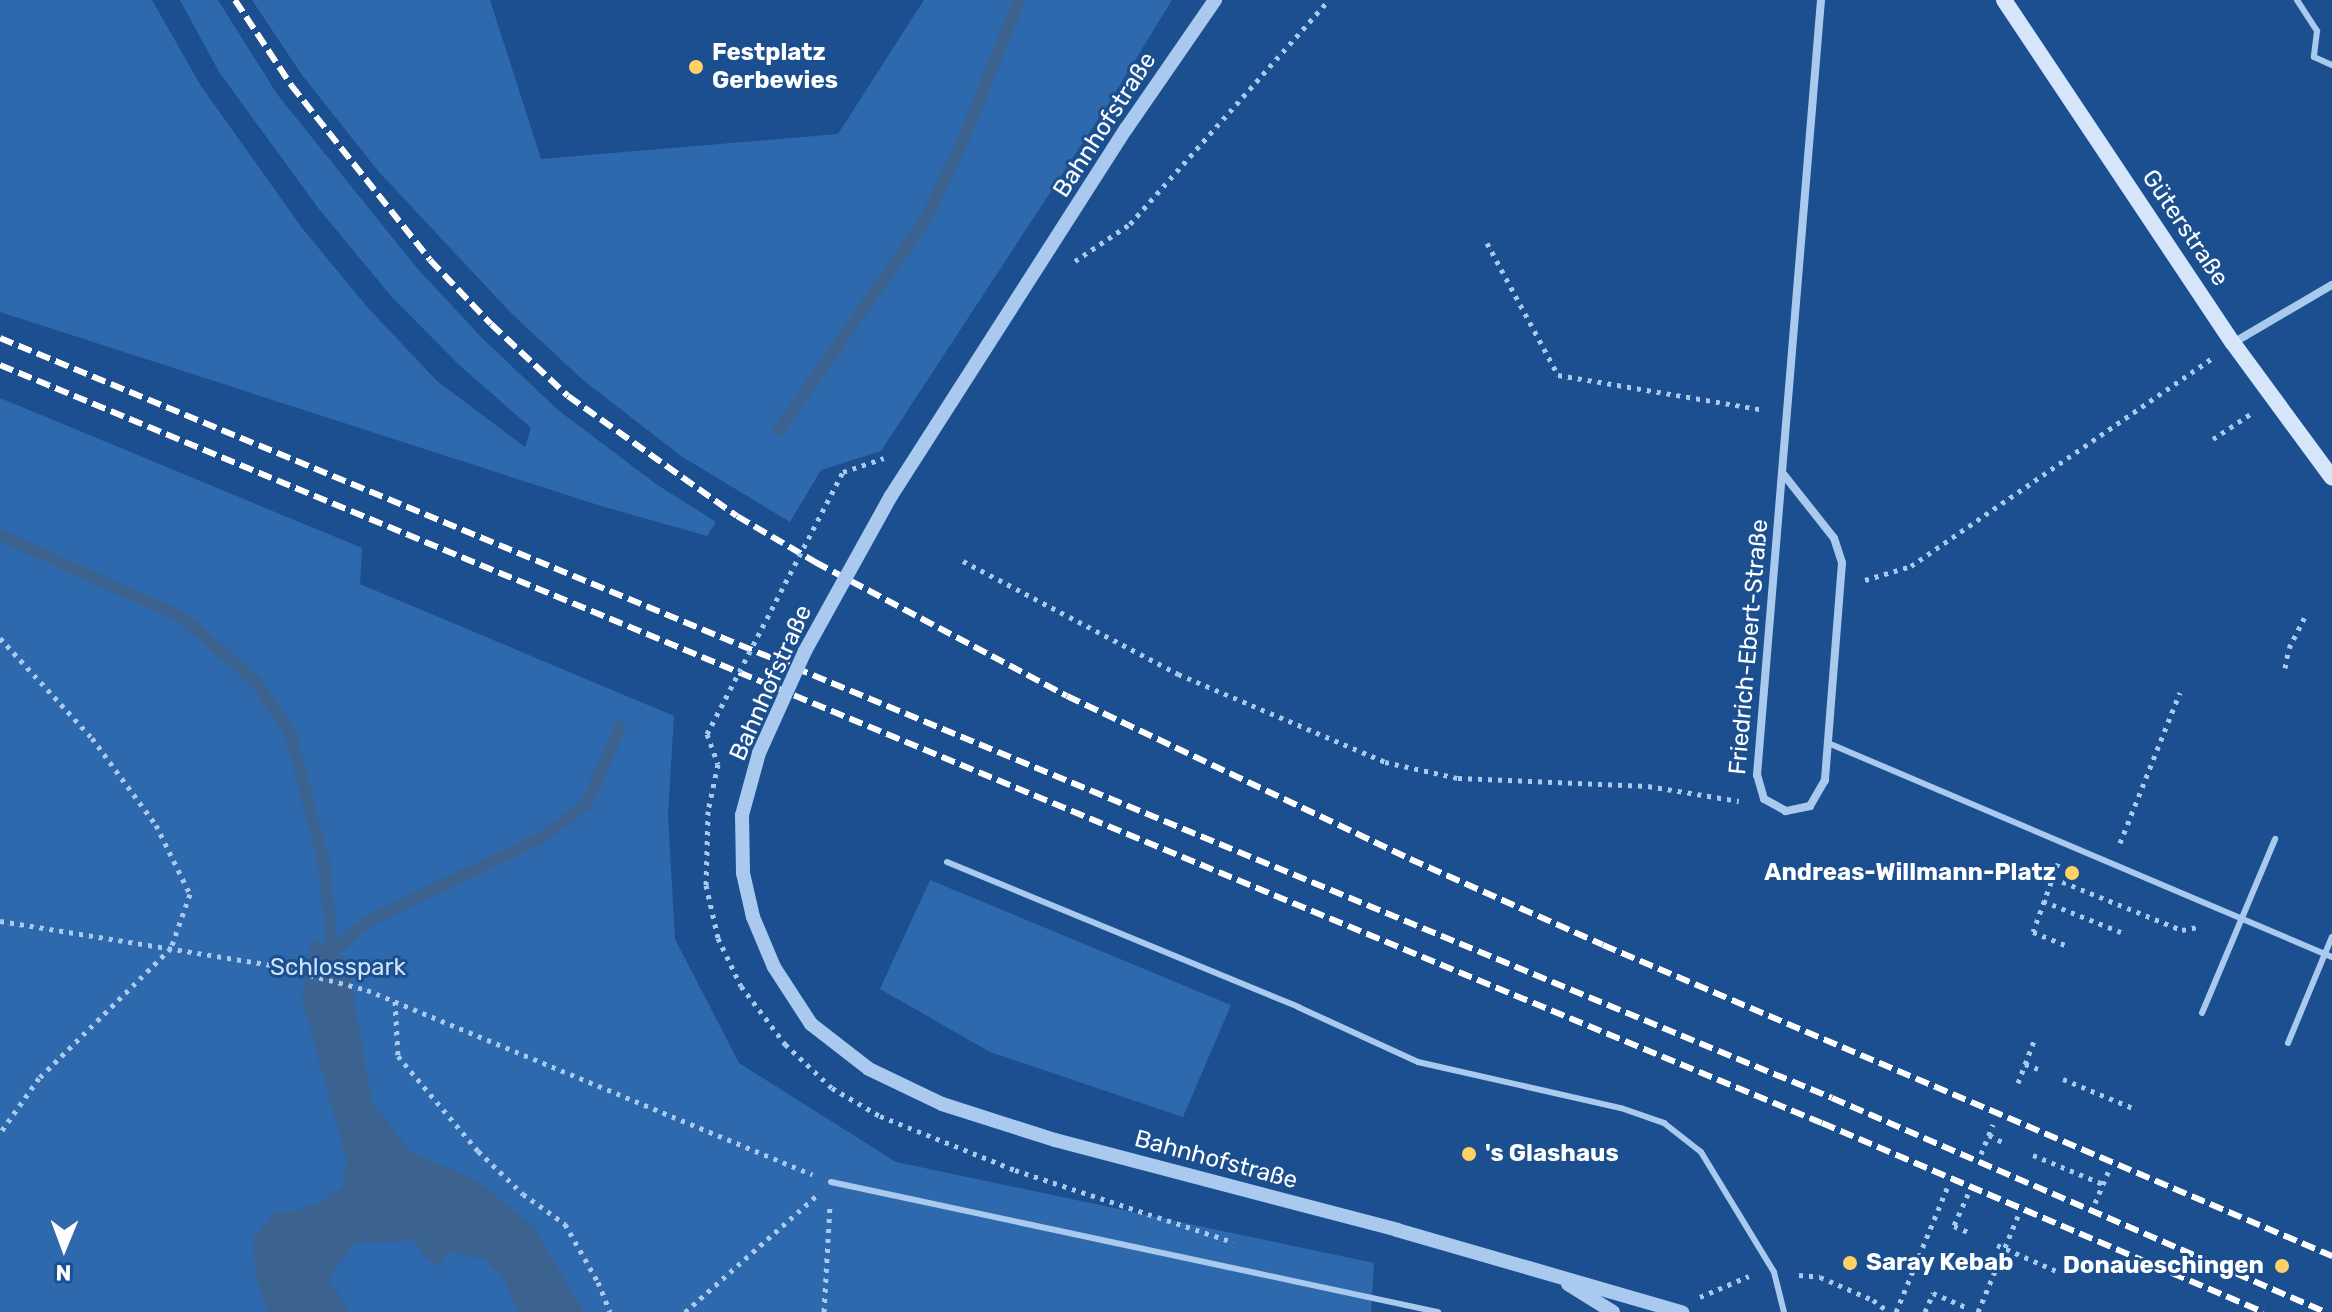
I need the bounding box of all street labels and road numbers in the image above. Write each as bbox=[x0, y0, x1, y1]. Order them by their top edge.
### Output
street label: Bahnhofstraße bbox=[1047, 47, 1163, 203]
street label: Güterstraße bbox=[2136, 164, 2234, 292]
street label: Friedrich-Ebert-Straße bbox=[1723, 518, 1775, 776]
street label: Bahnhofstraße bbox=[724, 601, 818, 765]
street label: Bahnhofstraße bbox=[1131, 1124, 1301, 1196]

